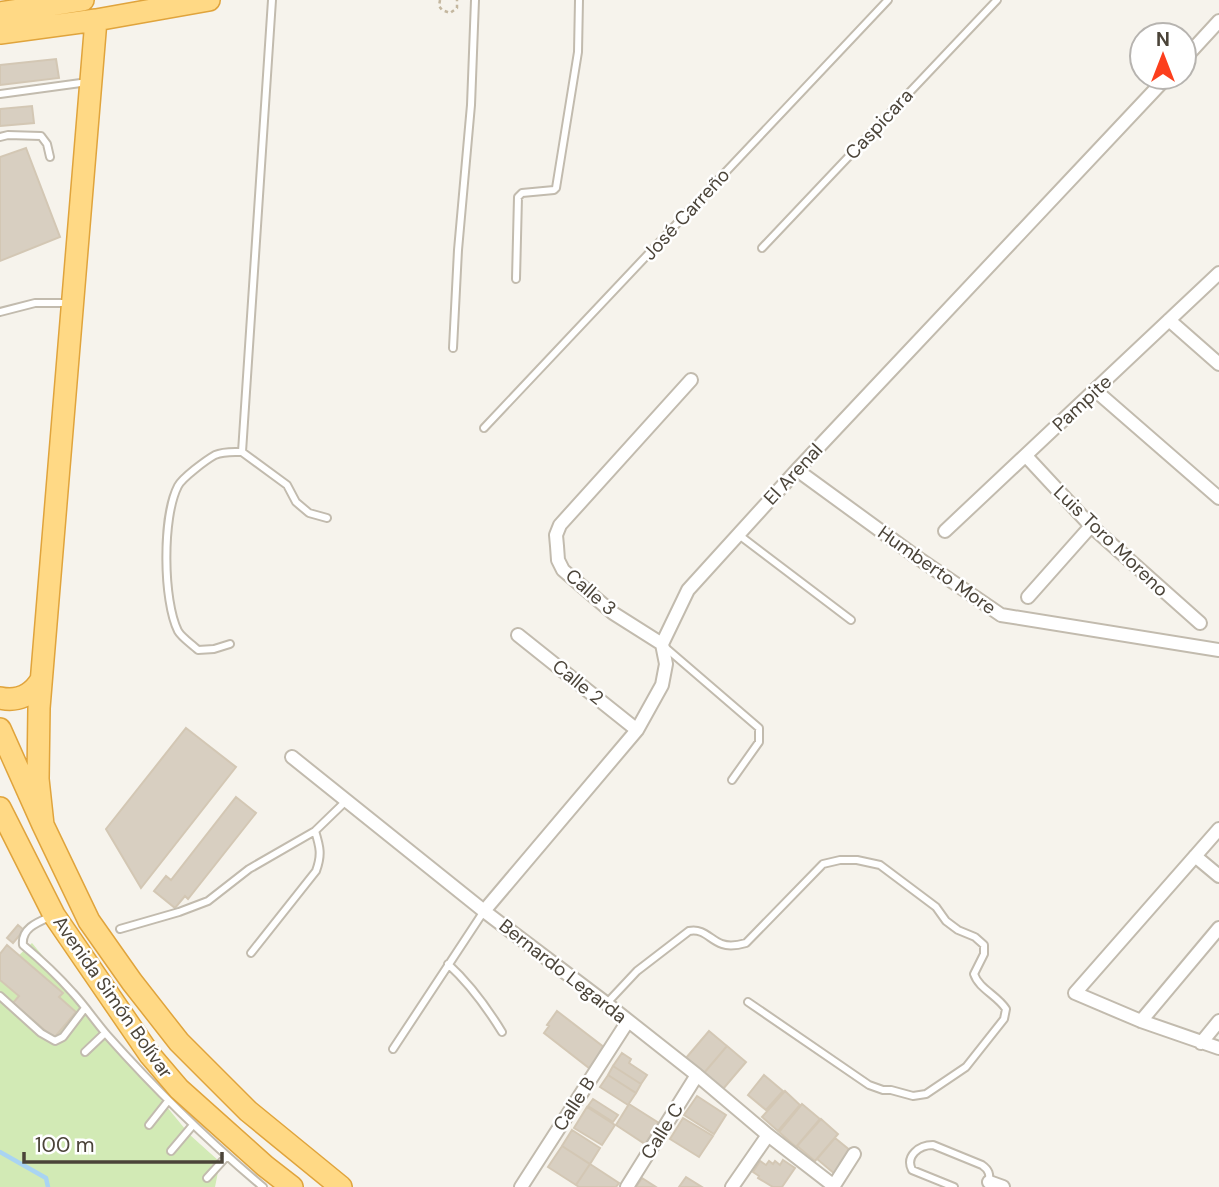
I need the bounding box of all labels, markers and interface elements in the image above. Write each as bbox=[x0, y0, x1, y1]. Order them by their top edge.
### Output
north arrow bbox=[1128, 21, 1198, 91]
text: N bbox=[1156, 27, 1170, 52]
street label: Caspicara bbox=[840, 83, 918, 165]
street label: José Carreño bbox=[637, 163, 735, 265]
street label: Pampite bbox=[1047, 369, 1117, 437]
street label: El Arenal bbox=[758, 438, 828, 510]
street label: Luis Toro Moreno bbox=[1048, 480, 1174, 602]
street label: Humberto More bbox=[873, 520, 1001, 620]
street label: Calle 3 bbox=[560, 563, 622, 621]
street label: Calle 2 bbox=[547, 654, 609, 710]
street label: Avenida Simón Bolívar bbox=[48, 911, 178, 1083]
street label: Bernardo Legarda bbox=[494, 913, 632, 1029]
street label: Calle B bbox=[547, 1072, 601, 1136]
street label: Calle C bbox=[635, 1098, 689, 1164]
scale bar bbox=[24, 1120, 222, 1164]
text: 100 m bbox=[35, 1131, 95, 1159]

